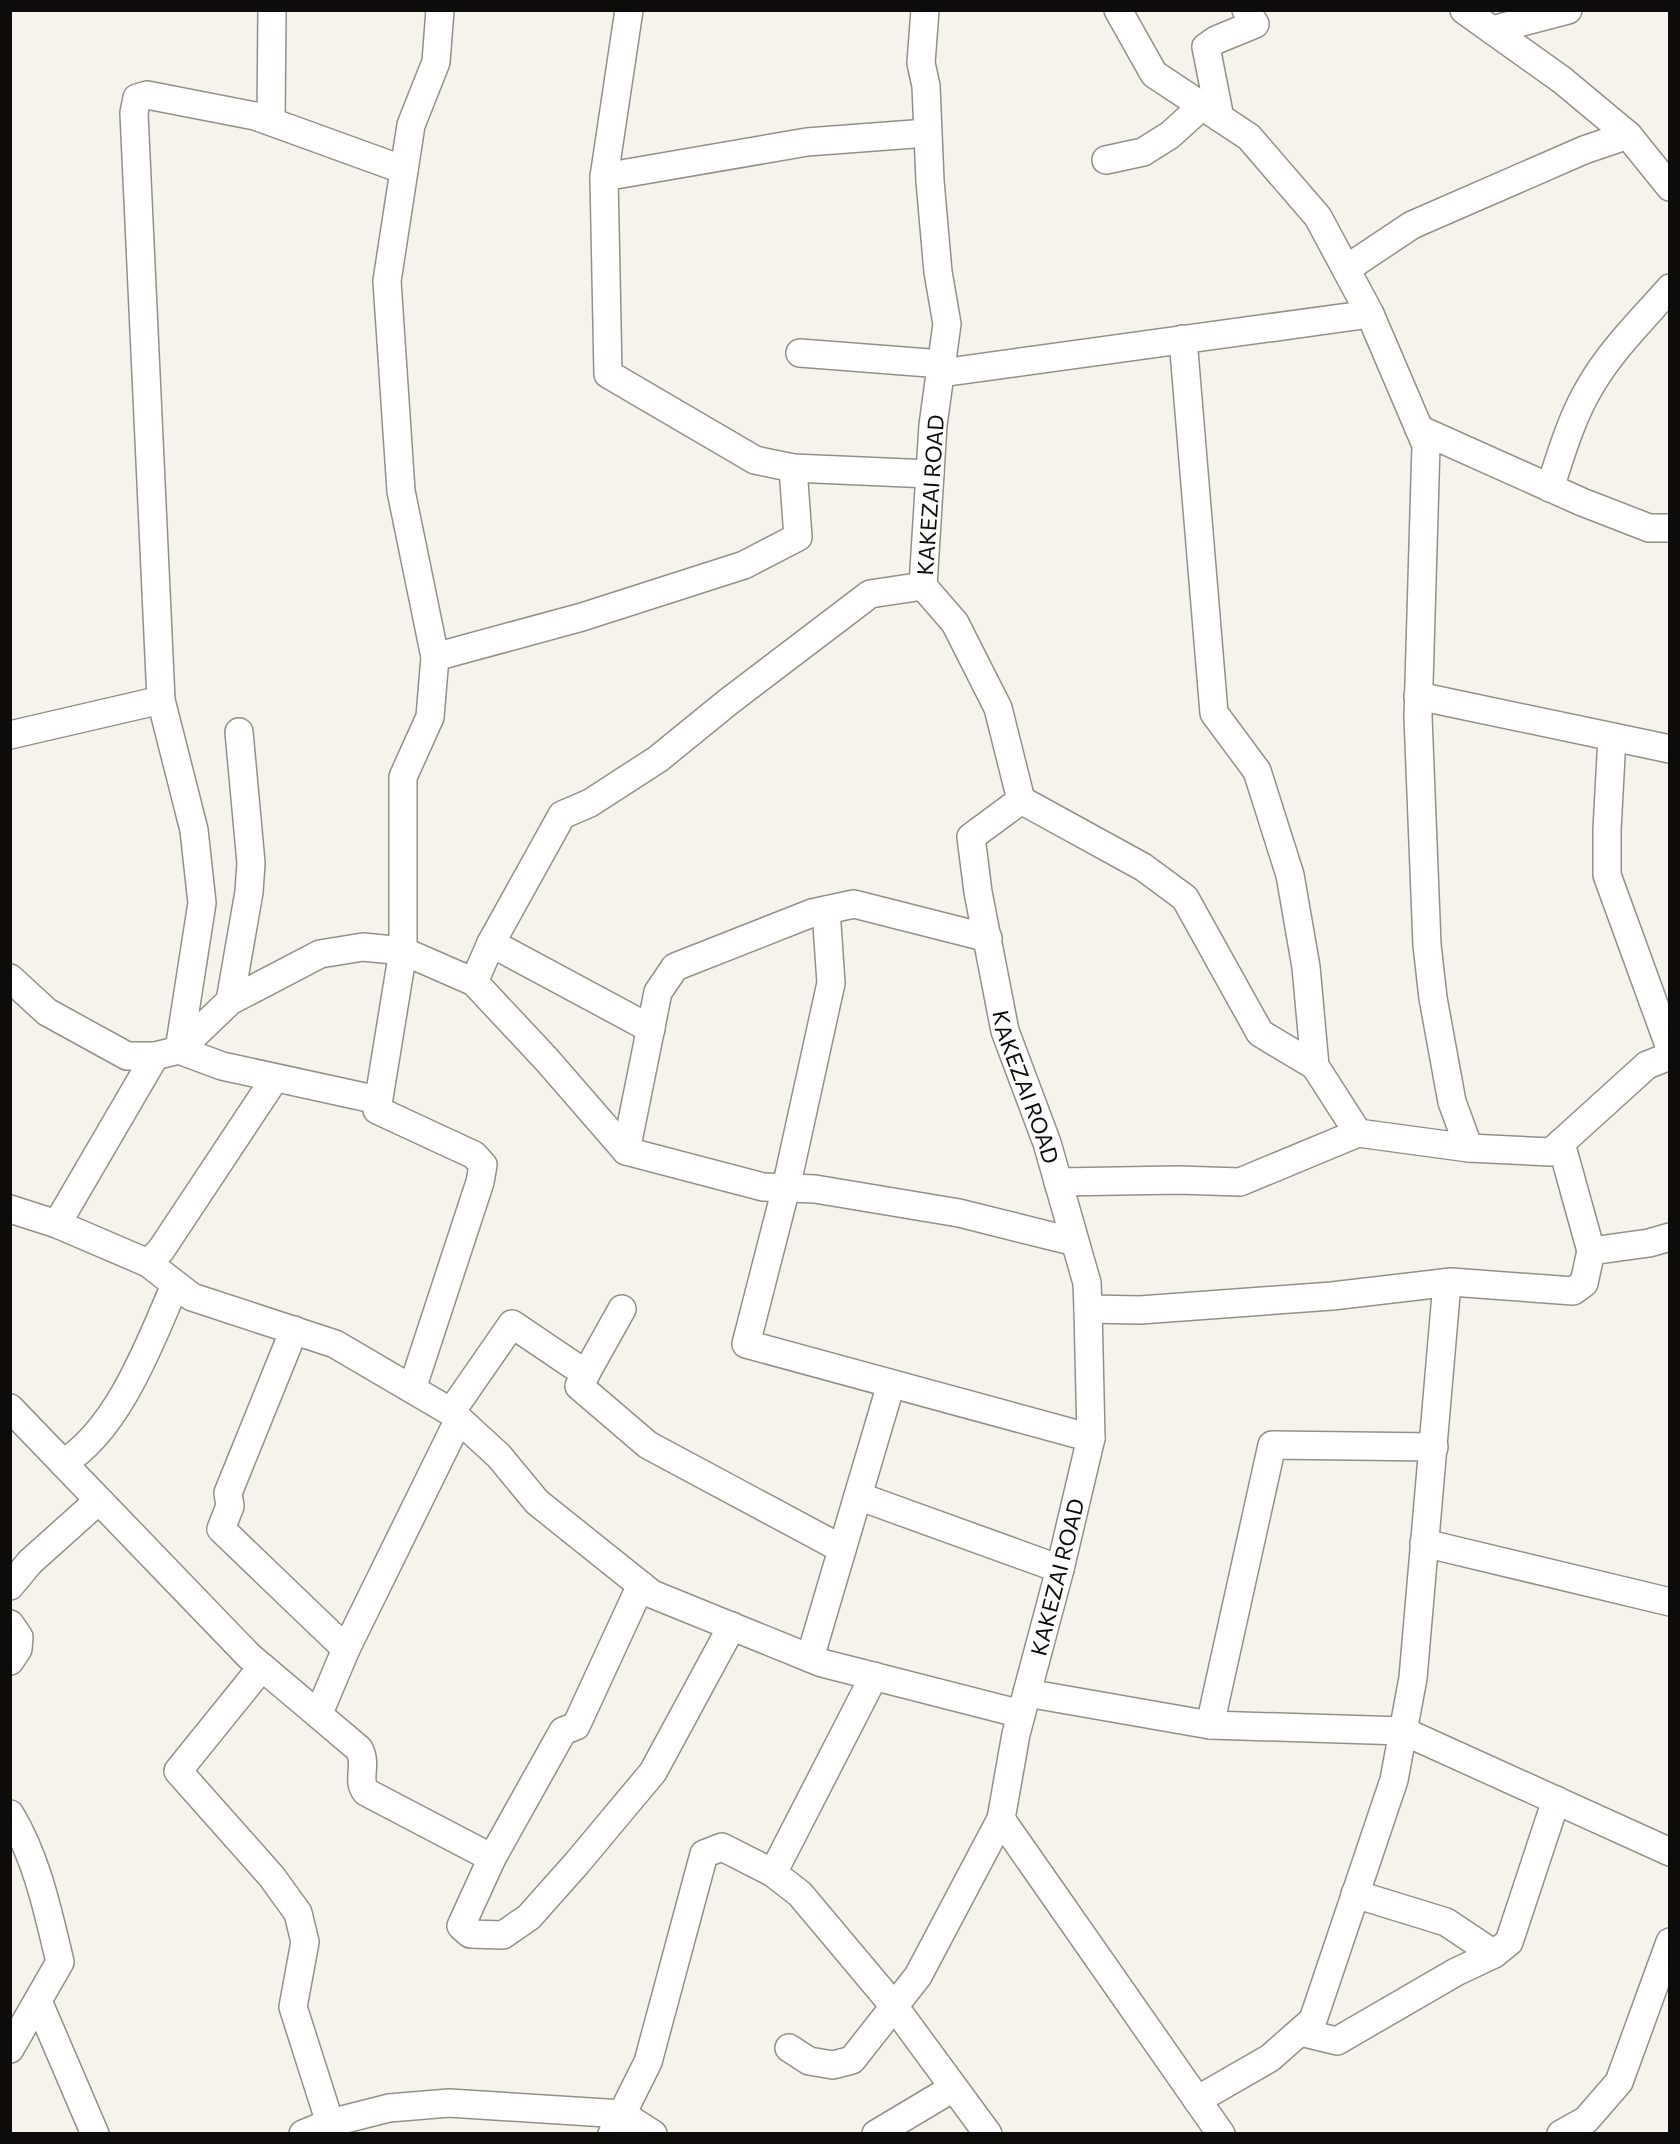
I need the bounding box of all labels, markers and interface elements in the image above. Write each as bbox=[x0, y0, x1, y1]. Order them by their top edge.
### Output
street label: KAKEZAI ROAD bbox=[911, 414, 949, 576]
street label: KAKEZAI ROAD bbox=[988, 1008, 1066, 1167]
street label: KAKEZAI ROAD bbox=[1024, 1496, 1090, 1658]

